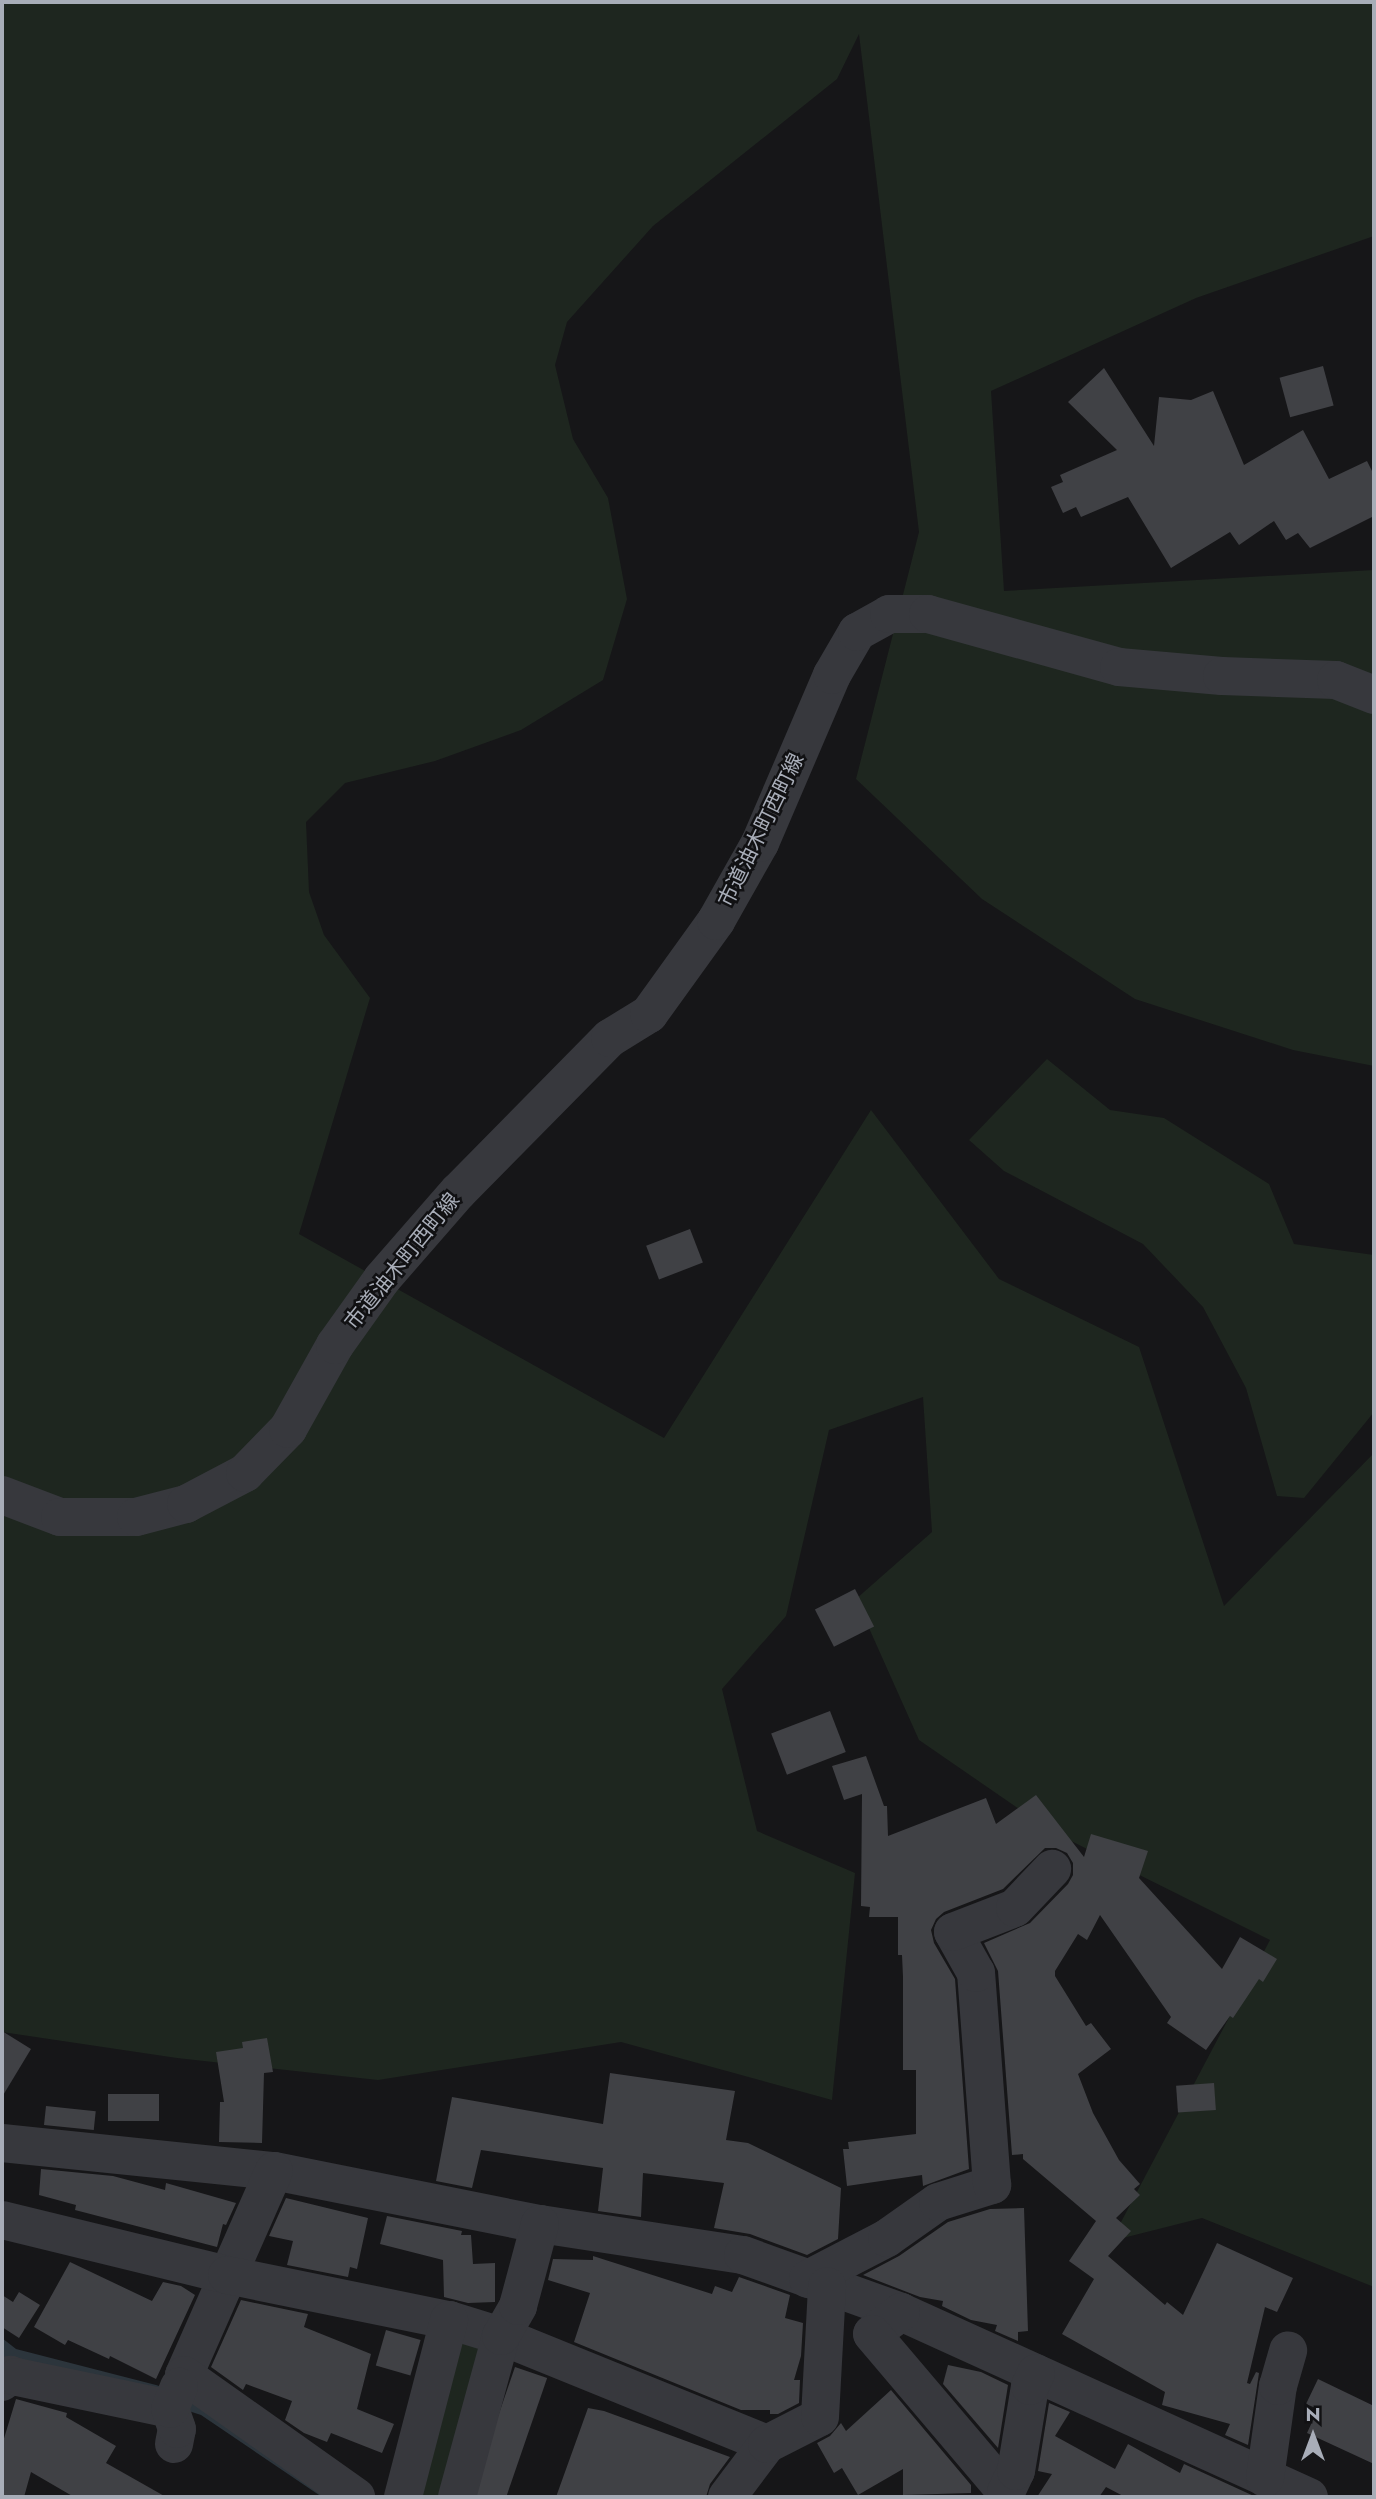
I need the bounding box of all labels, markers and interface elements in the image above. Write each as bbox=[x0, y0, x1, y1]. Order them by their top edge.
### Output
street label: 市道油木町西町線 bbox=[713, 749, 809, 911]
street label: 市道油木町西町線 bbox=[339, 1188, 465, 1334]
north arrow bbox=[1278, 2401, 1348, 2471]
text: N bbox=[1305, 2401, 1321, 2428]

